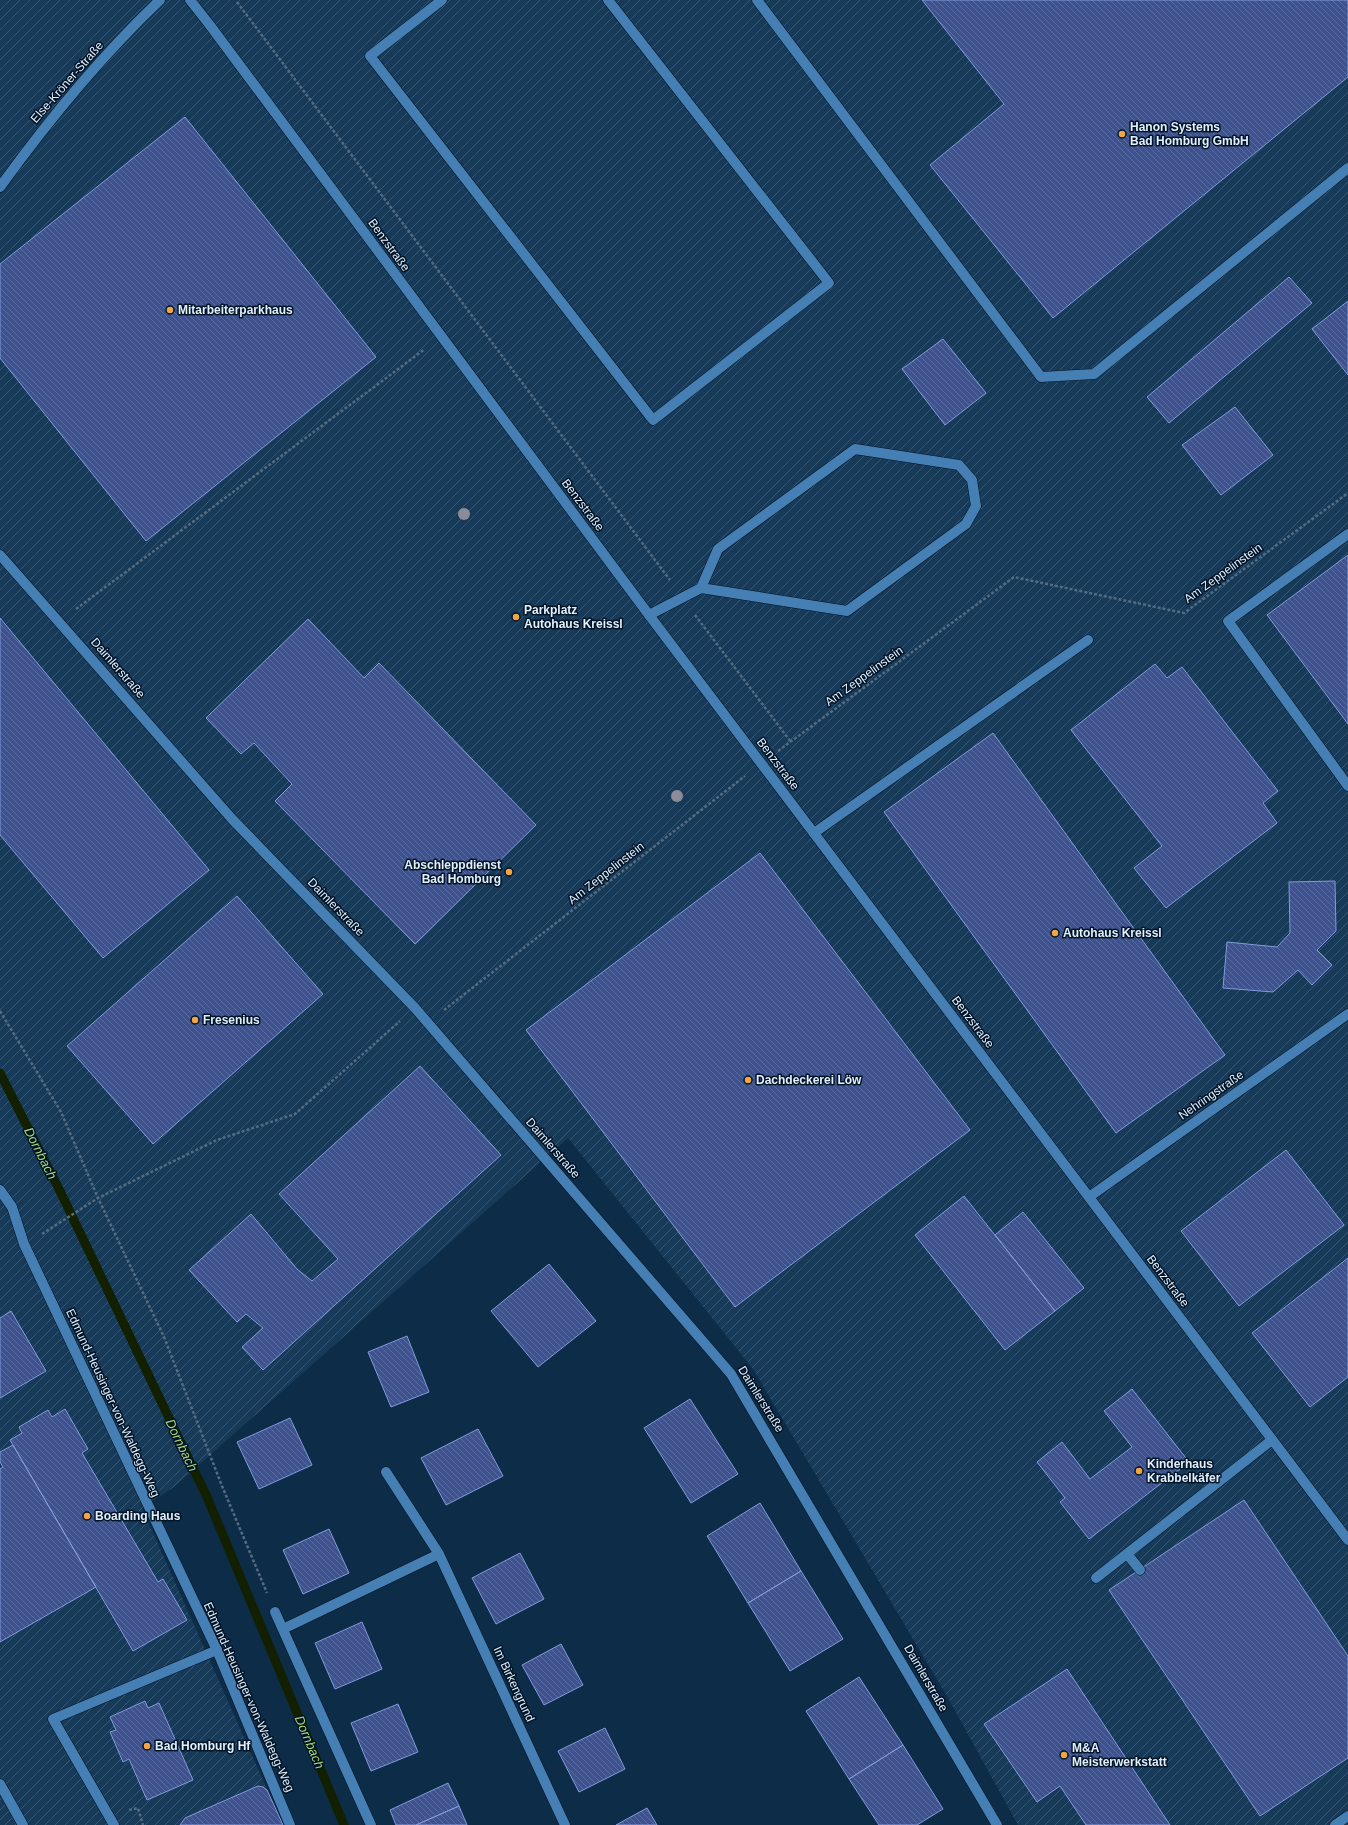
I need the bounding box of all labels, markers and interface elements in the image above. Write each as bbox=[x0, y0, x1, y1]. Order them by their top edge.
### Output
street label: Else-Kröner-Straße bbox=[28, 38, 106, 126]
place label: Hanon Systems Bad Homburg GmbH bbox=[1130, 120, 1249, 148]
marker: Hanon Systems Bad Homburg GmbH bbox=[1117, 129, 1127, 139]
street label: Benzstraße bbox=[365, 216, 413, 274]
place label: Mitarbeiterparkhaus bbox=[178, 303, 293, 317]
marker: Mitarbeiterparkhaus bbox=[165, 305, 175, 315]
street label: Benzstraße bbox=[559, 476, 607, 534]
street label: Am Zeppelinstein bbox=[1181, 540, 1265, 606]
place label: Parkplatz Autohaus Kreissl bbox=[524, 603, 623, 631]
marker: Parkplatz Autohaus Kreissl bbox=[511, 612, 521, 622]
street label: Daimlerstraße bbox=[88, 635, 148, 701]
street label: Am Zeppelinstein bbox=[822, 643, 906, 709]
street label: Benzstraße bbox=[754, 735, 802, 793]
street label: Am Zeppelinstein bbox=[565, 839, 647, 907]
place label: Abschleppdienst Bad Homburg bbox=[404, 858, 501, 886]
marker: Abschleppdienst Bad Homburg bbox=[504, 867, 514, 877]
street label: Daimlerstraße bbox=[305, 875, 367, 939]
place label: Autohaus Kreissl bbox=[1063, 926, 1162, 940]
marker: Autohaus Kreissl bbox=[1050, 928, 1060, 938]
street label: Benzstraße bbox=[949, 993, 997, 1051]
place label: Fresenius bbox=[203, 1013, 260, 1027]
marker: Fresenius bbox=[190, 1015, 200, 1025]
street label: Nehringstraße bbox=[1176, 1067, 1246, 1123]
place label: Dachdeckerei Löw bbox=[756, 1073, 862, 1087]
marker: Dachdeckerei Löw bbox=[743, 1075, 753, 1085]
street label: Daimlerstraße bbox=[523, 1115, 583, 1181]
water label: Dornbach bbox=[21, 1125, 60, 1182]
street label: Benzstraße bbox=[1144, 1252, 1192, 1310]
street label: Edmund-Heusinger-von-Waldegg-Weg bbox=[63, 1307, 163, 1499]
street label: Daimlerstraße bbox=[735, 1363, 787, 1435]
water label: Dornbach bbox=[162, 1417, 201, 1474]
place label: Kinderhaus Krabbelkäfer bbox=[1147, 1457, 1221, 1485]
marker: Kinderhaus Krabbelkäfer bbox=[1134, 1466, 1144, 1476]
place label: Boarding Haus bbox=[95, 1509, 181, 1523]
marker: Boarding Haus bbox=[82, 1511, 92, 1521]
street label: Edmund-Heusinger-von-Waldegg-Weg bbox=[201, 1600, 297, 1794]
street label: Daimlerstraße bbox=[901, 1642, 951, 1714]
street label: Im Birkengrund bbox=[490, 1644, 538, 1724]
water label: Dornbach bbox=[292, 1713, 327, 1771]
place label: Bad Homburg Hf bbox=[155, 1739, 251, 1753]
marker: Bad Homburg Hf bbox=[142, 1741, 152, 1751]
place label: M&A Meisterwerkstatt bbox=[1072, 1741, 1167, 1769]
marker: M&A Meisterwerkstatt bbox=[1059, 1750, 1069, 1760]

